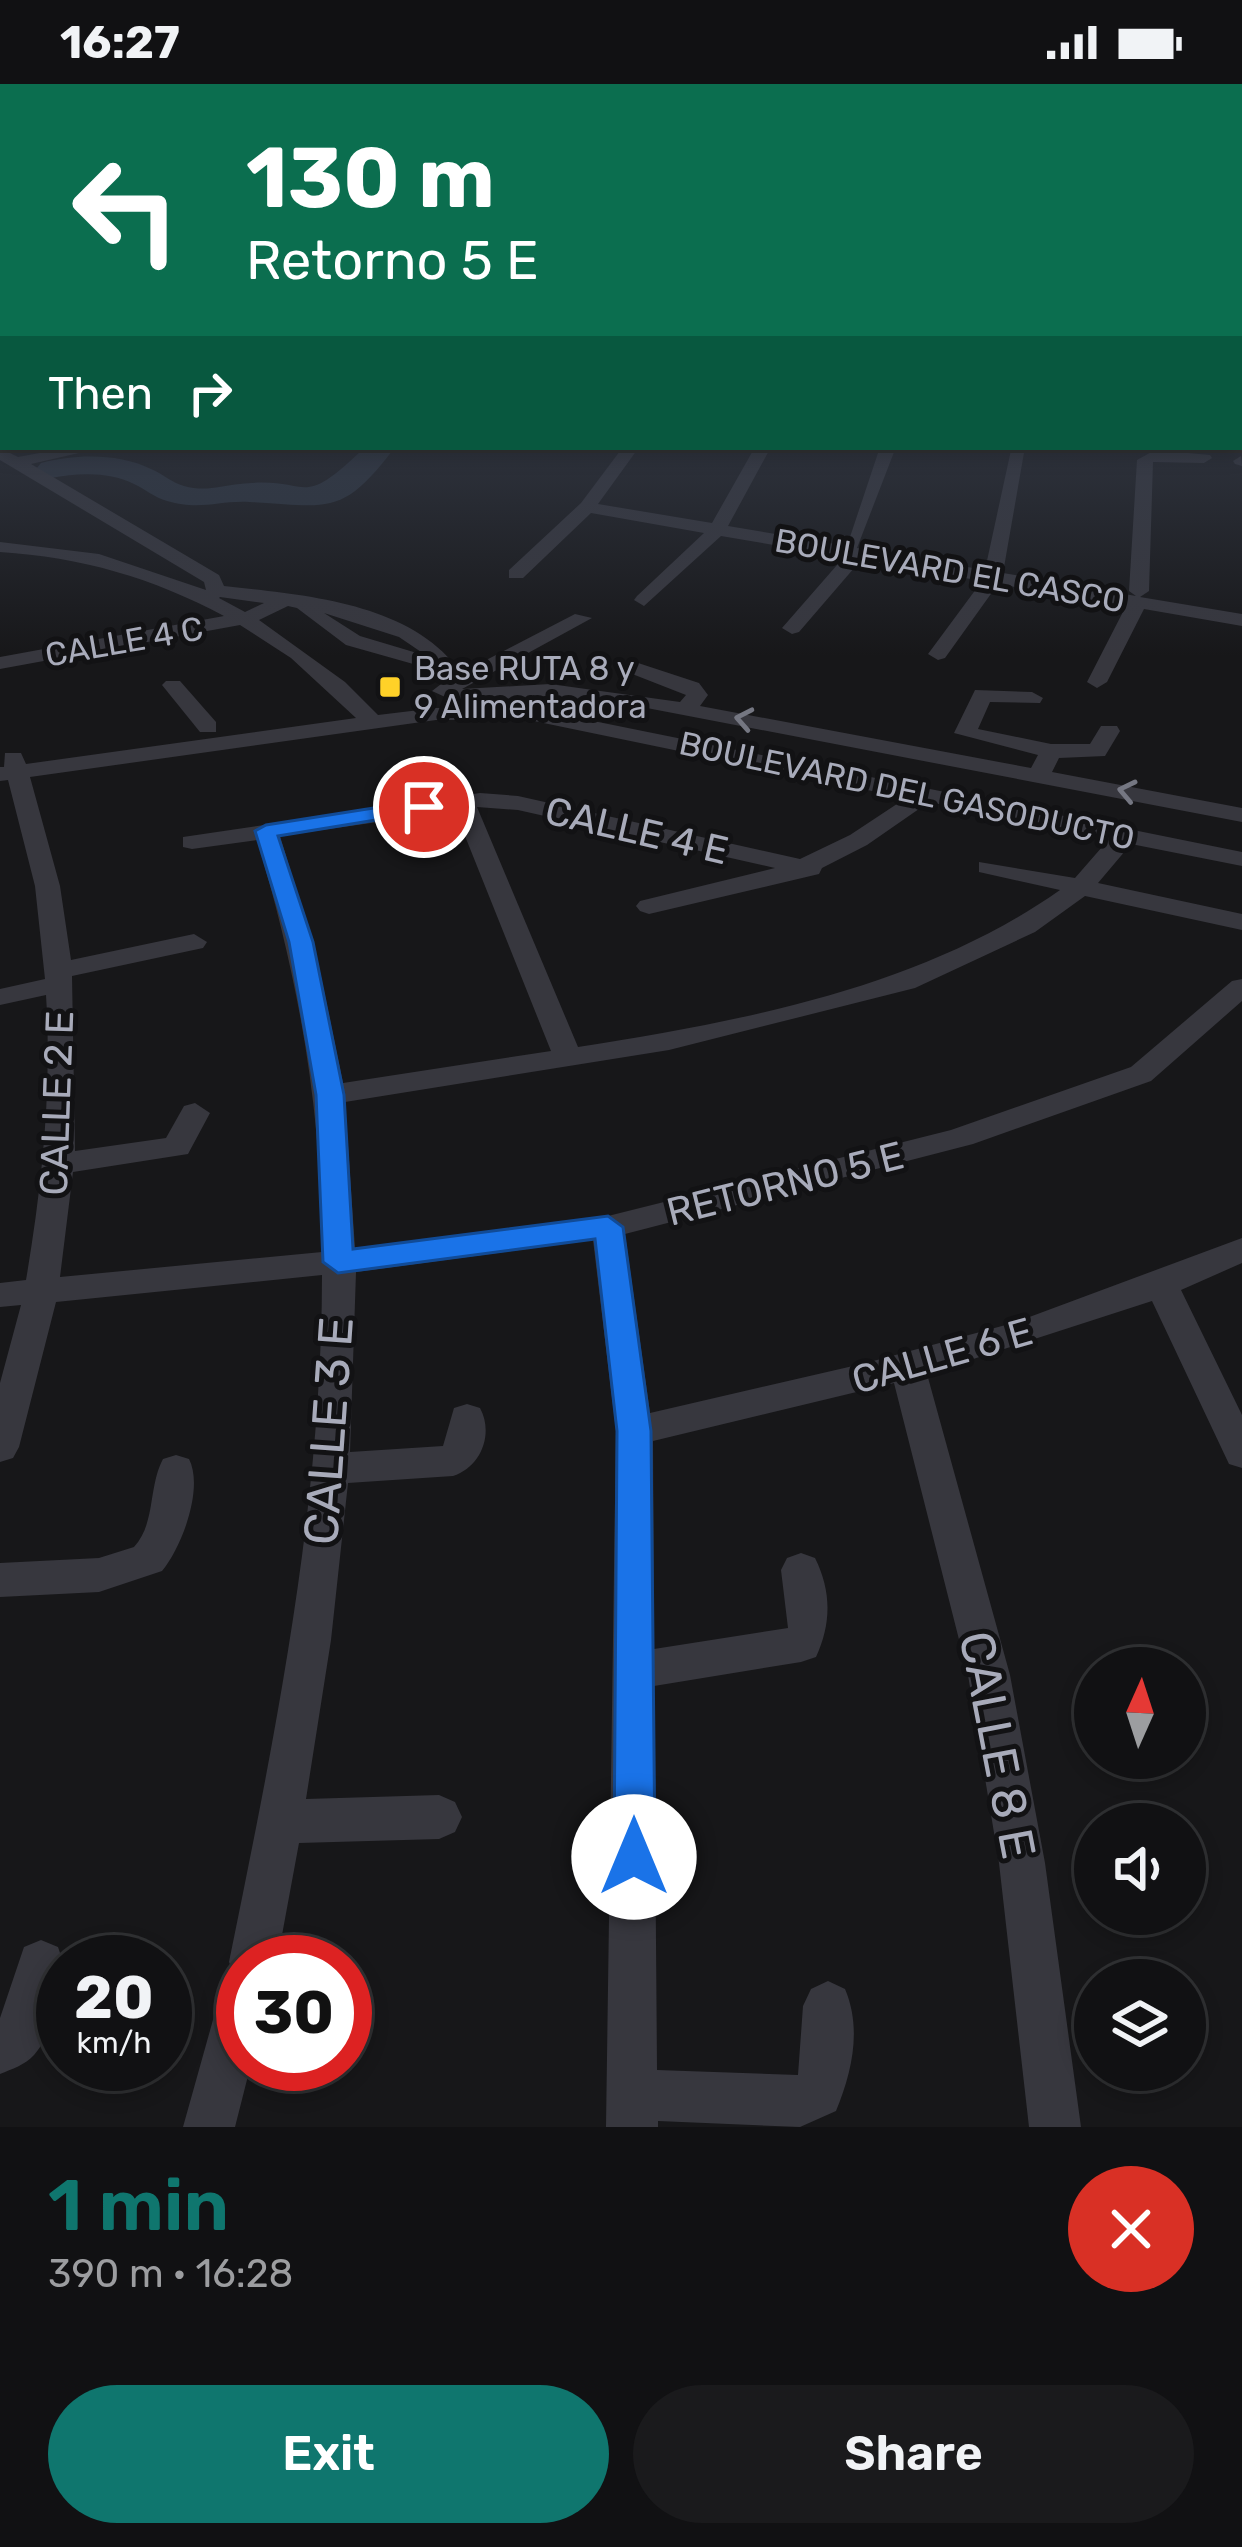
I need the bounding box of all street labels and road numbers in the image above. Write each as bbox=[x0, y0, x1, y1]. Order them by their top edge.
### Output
street label: BOULEVARD EL CASCO bbox=[772, 521, 1128, 620]
street label: CALLE 4 C bbox=[42, 608, 206, 675]
street label: BOULEVARD DEL GASODUCTO bbox=[676, 723, 1138, 858]
street label: CALLE 4 E bbox=[541, 788, 733, 874]
street label: CALLE 2 E bbox=[31, 1010, 83, 1196]
street label: RETORNO 5 E bbox=[662, 1132, 908, 1236]
street label: CALLE 6 E bbox=[847, 1308, 1038, 1404]
street label: CALLE 3 E bbox=[292, 1315, 365, 1547]
street label: CALLE 8 E bbox=[948, 1627, 1047, 1863]

